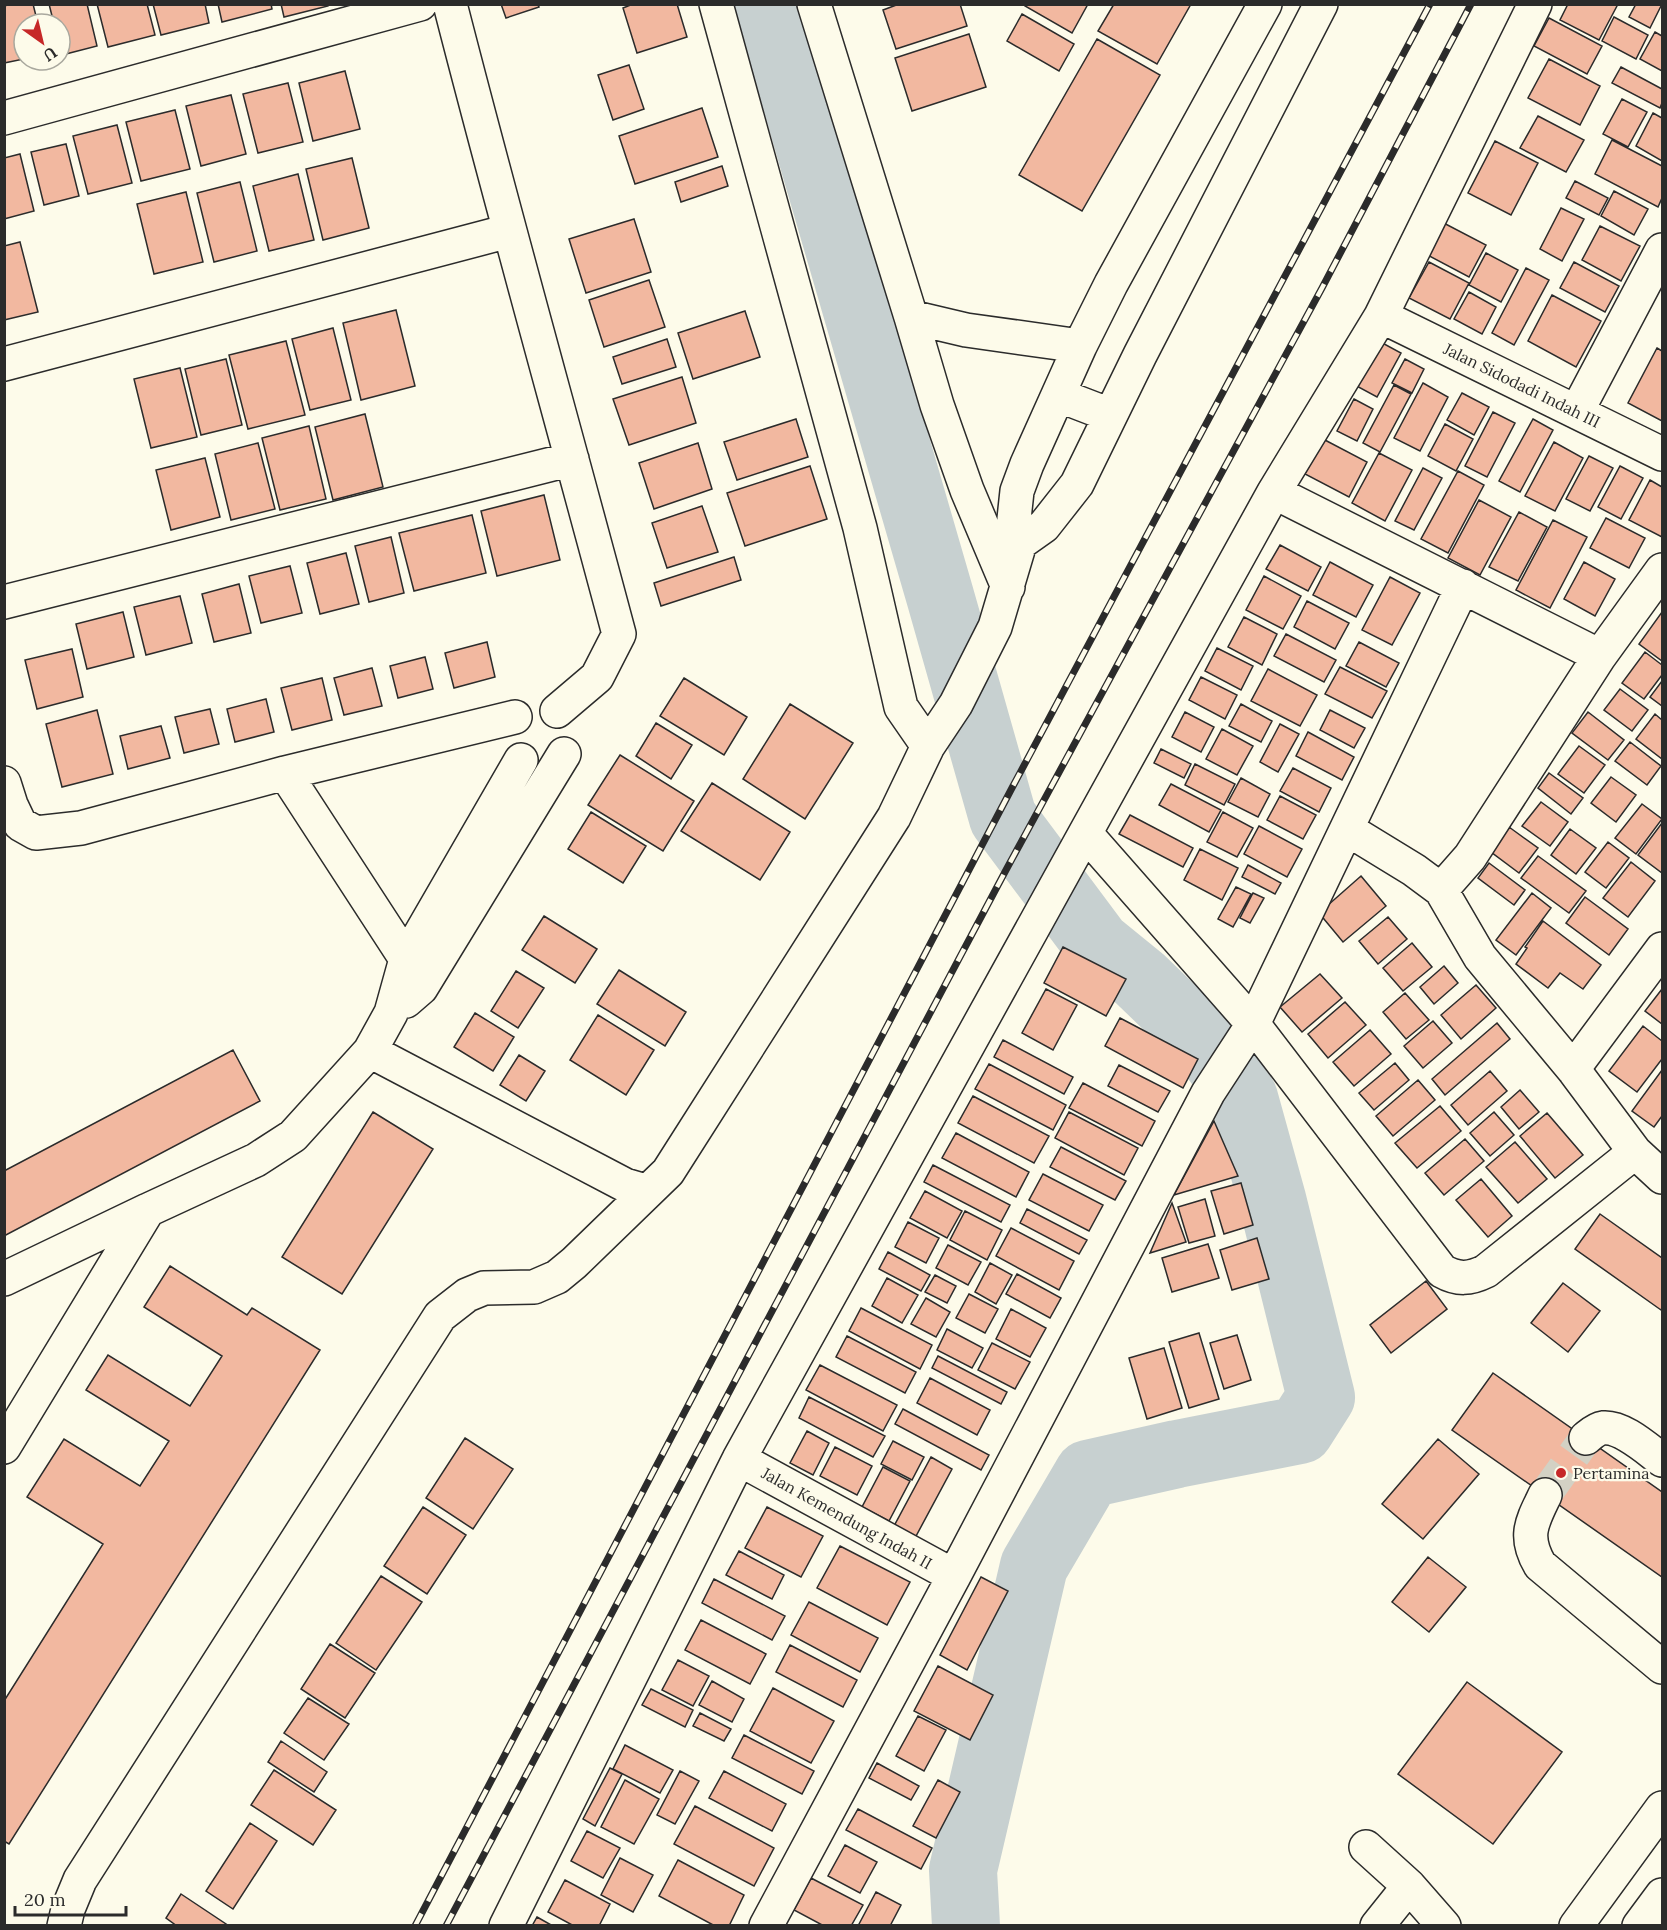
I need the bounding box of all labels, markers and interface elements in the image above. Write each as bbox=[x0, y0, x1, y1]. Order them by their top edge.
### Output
north arrow bbox=[12, 12, 72, 72]
text: U bbox=[40, 43, 61, 66]
street label: Jalan Sidodadi Indah III bbox=[1440, 338, 1604, 432]
street label: Jalan Kemendung Indah II bbox=[757, 1462, 936, 1573]
place label: Pertamina bbox=[1573, 1463, 1649, 1483]
marker: Pertamina bbox=[1554, 1466, 1568, 1480]
scale bar bbox=[15, 1879, 126, 1917]
text: 20 m bbox=[24, 1888, 66, 1911]

